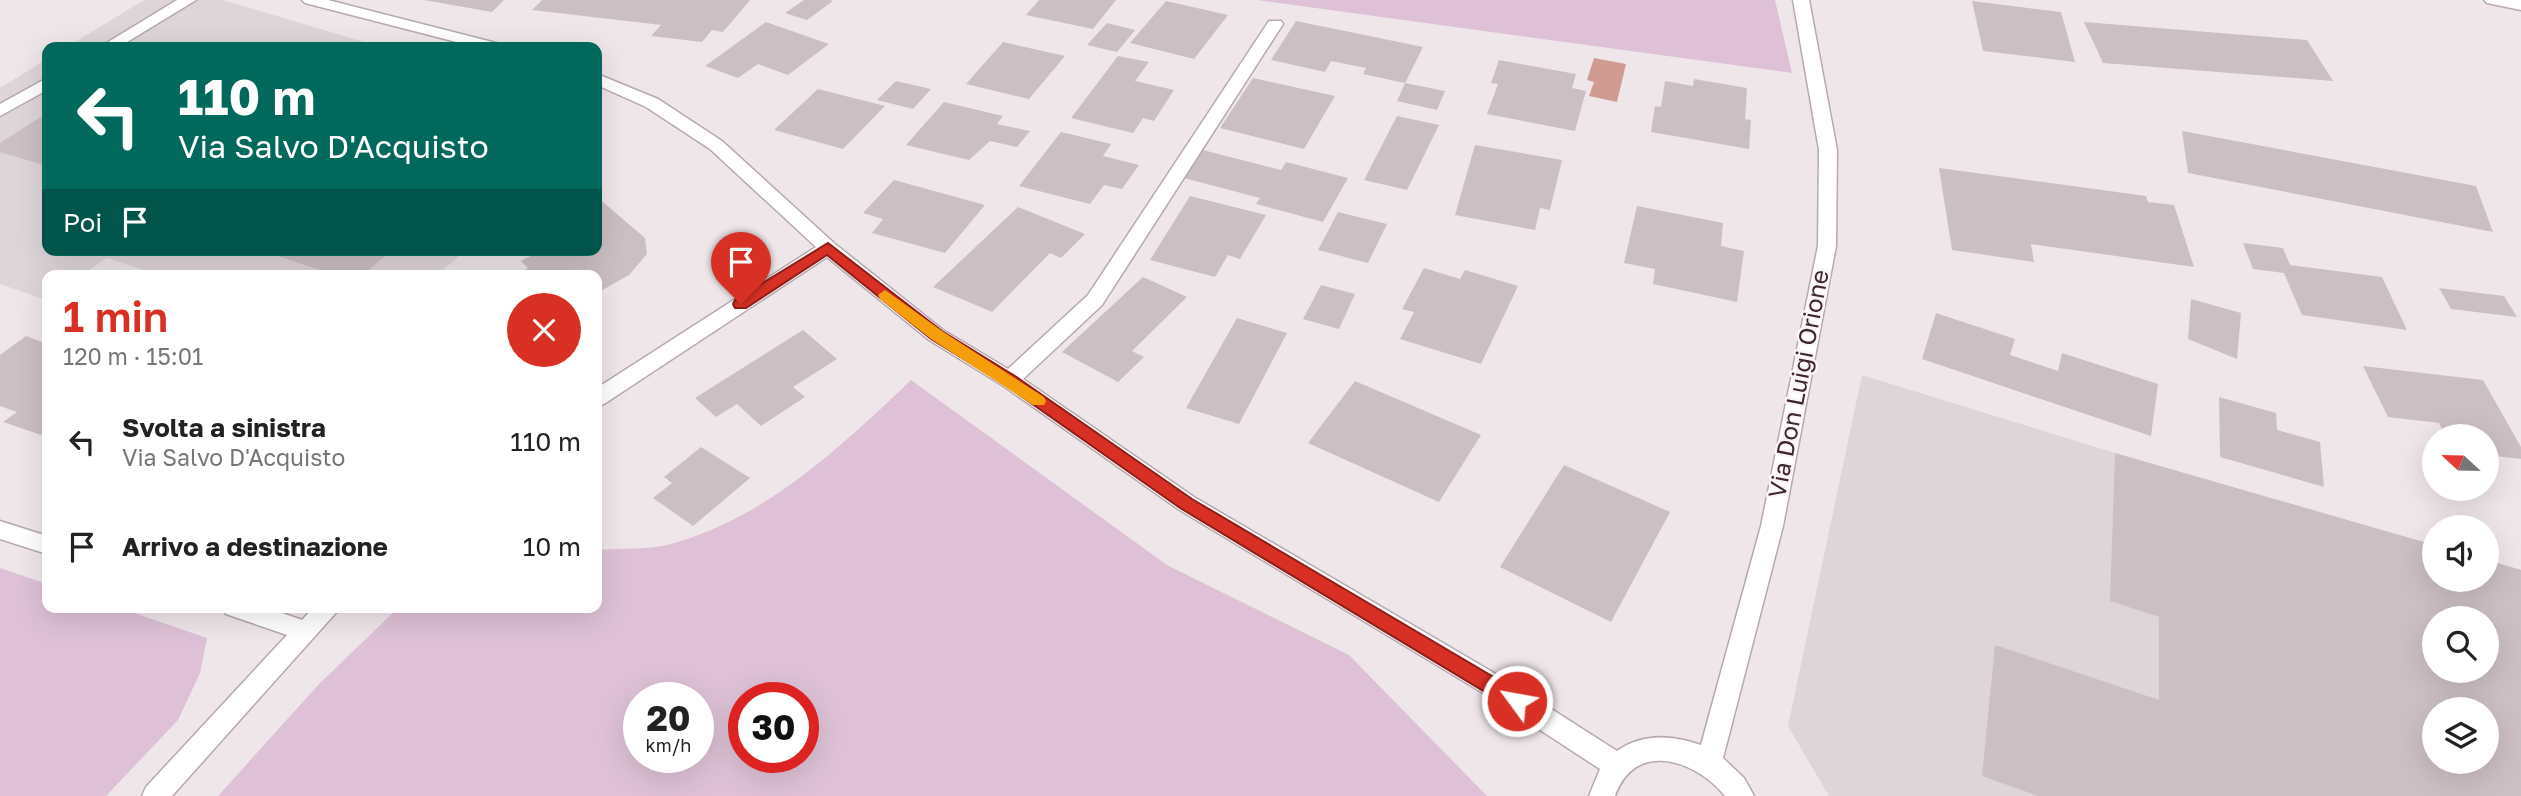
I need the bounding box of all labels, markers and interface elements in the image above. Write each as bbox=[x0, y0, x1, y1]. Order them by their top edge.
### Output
text: 110 m bbox=[178, 67, 315, 126]
icon: left bbox=[63, 70, 154, 161]
text: Via Salvo D'Acquisto bbox=[178, 127, 489, 165]
icon: arrive bbox=[116, 203, 154, 241]
text: Poi bbox=[63, 207, 102, 238]
pin bbox=[711, 232, 771, 304]
icon: arrive bbox=[722, 243, 760, 281]
street label: Via Don Luigi Orione bbox=[1761, 267, 1834, 500]
text: 1 min bbox=[63, 291, 168, 341]
button: close bbox=[507, 293, 581, 367]
text: 120 m · 15:01 bbox=[63, 342, 203, 370]
text: Svolta a sinistra bbox=[122, 412, 326, 443]
icon: left bbox=[63, 423, 101, 461]
north arrow bbox=[2422, 424, 2499, 500]
map controls bbox=[2422, 424, 2499, 774]
text: 110 m bbox=[510, 426, 581, 457]
text: Via Salvo D'Acquisto bbox=[122, 443, 345, 471]
button: sound bbox=[2422, 515, 2499, 592]
icon: arrive bbox=[63, 528, 101, 566]
text: Arrivo a destinazione bbox=[122, 531, 388, 562]
text: 10 m bbox=[523, 531, 581, 562]
button: search bbox=[2422, 606, 2499, 683]
position arrow bbox=[1480, 664, 1554, 738]
speed limit sign: 30 bbox=[728, 682, 819, 773]
text: 20 bbox=[646, 697, 691, 739]
button: layers bbox=[2422, 697, 2499, 774]
text: km/h bbox=[646, 734, 691, 756]

